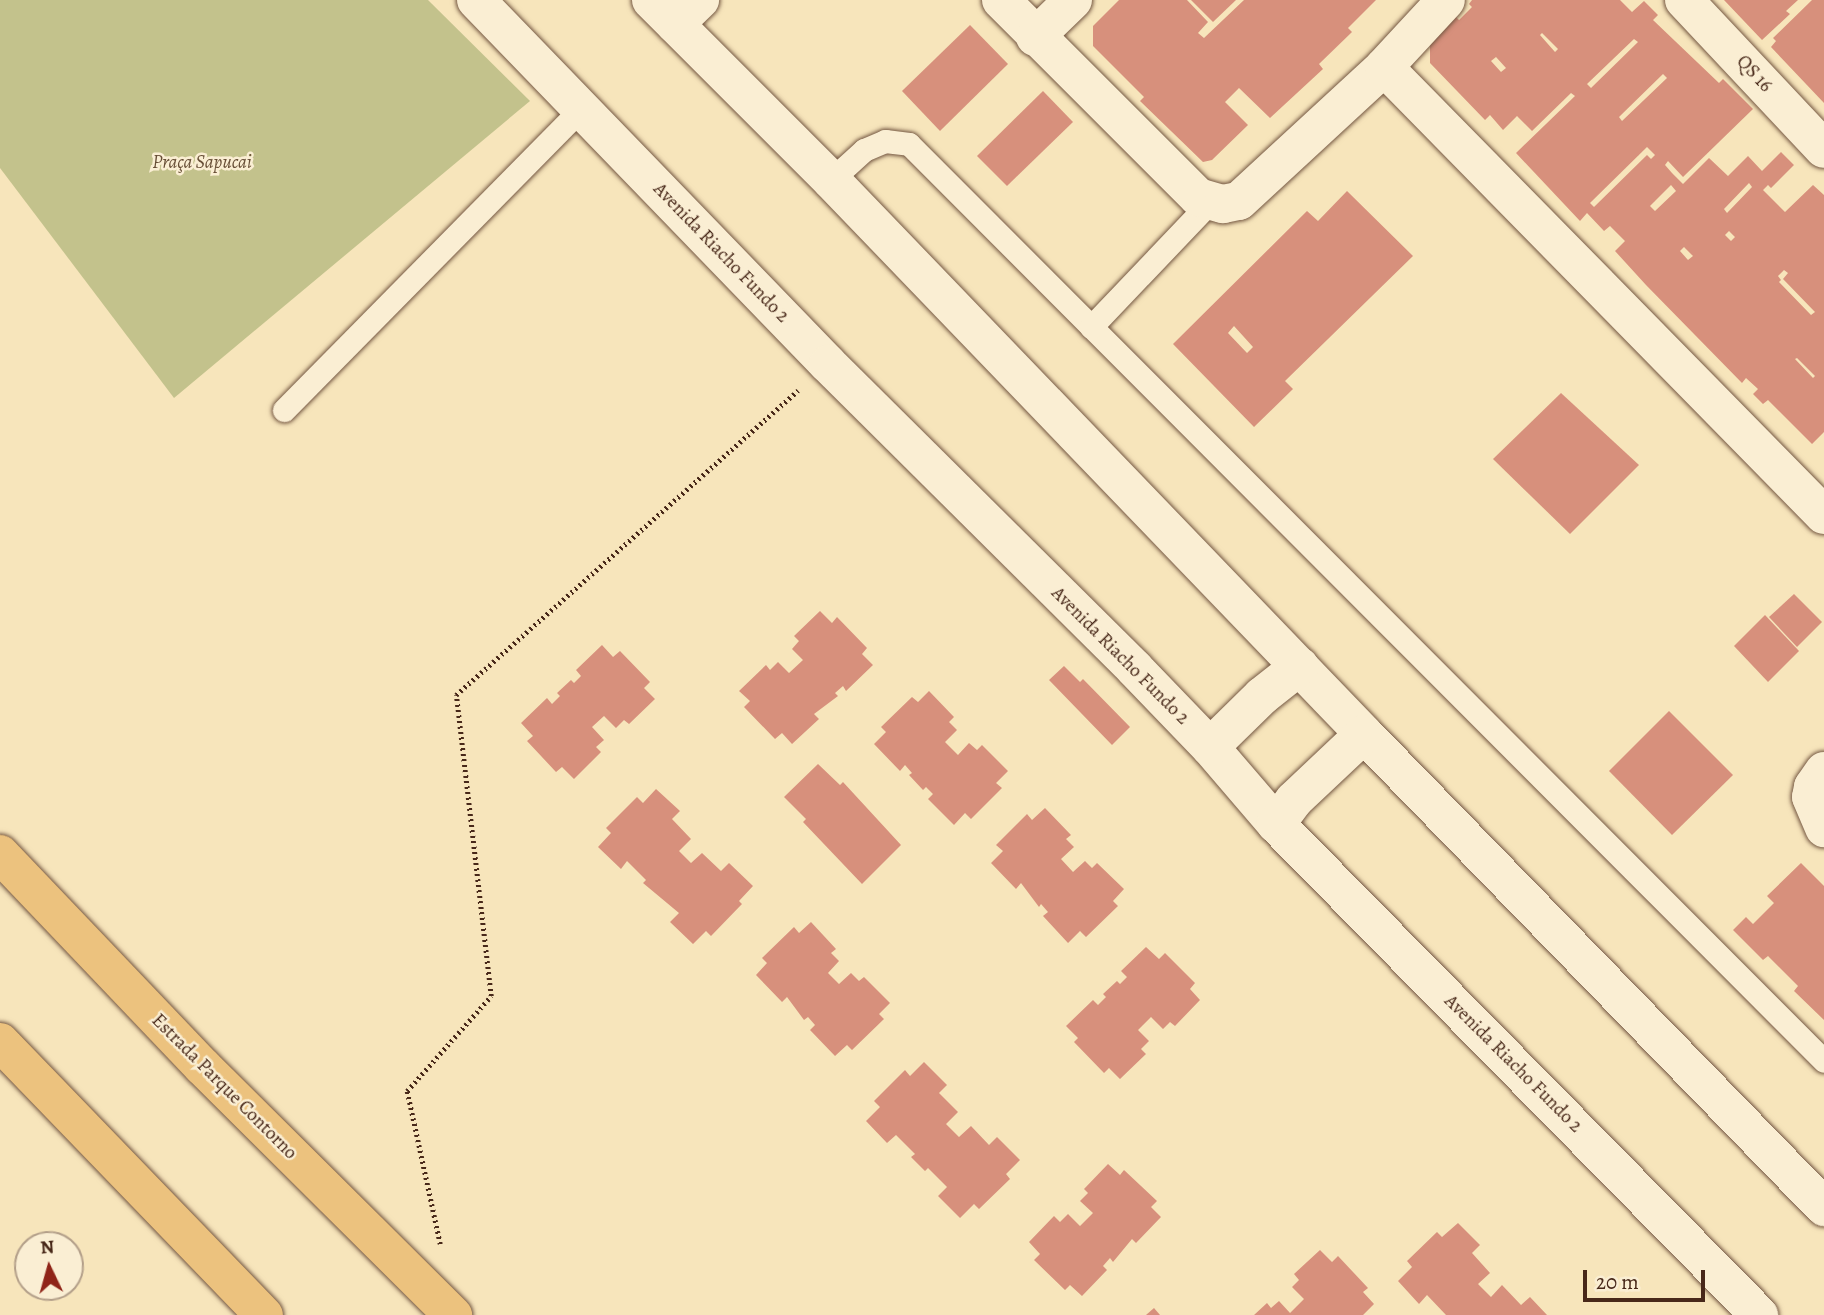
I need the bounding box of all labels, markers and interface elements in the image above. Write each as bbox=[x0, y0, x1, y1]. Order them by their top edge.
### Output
street label: QS 16 bbox=[1731, 51, 1777, 97]
park label: Praça Sapucai bbox=[152, 152, 252, 174]
street label: Avenida Riacho Fundo 2 bbox=[648, 178, 794, 328]
street label: Avenida Riacho Fundo 2 bbox=[1046, 582, 1194, 730]
street label: Avenida Riacho Fundo 2 bbox=[1439, 990, 1587, 1138]
street label: Estrada Parque Contorno bbox=[146, 1009, 302, 1165]
north arrow bbox=[14, 1231, 84, 1301]
text: N bbox=[39, 1234, 55, 1261]
scale bar bbox=[1586, 1256, 1708, 1300]
text: 20 m bbox=[1596, 1268, 1639, 1296]

